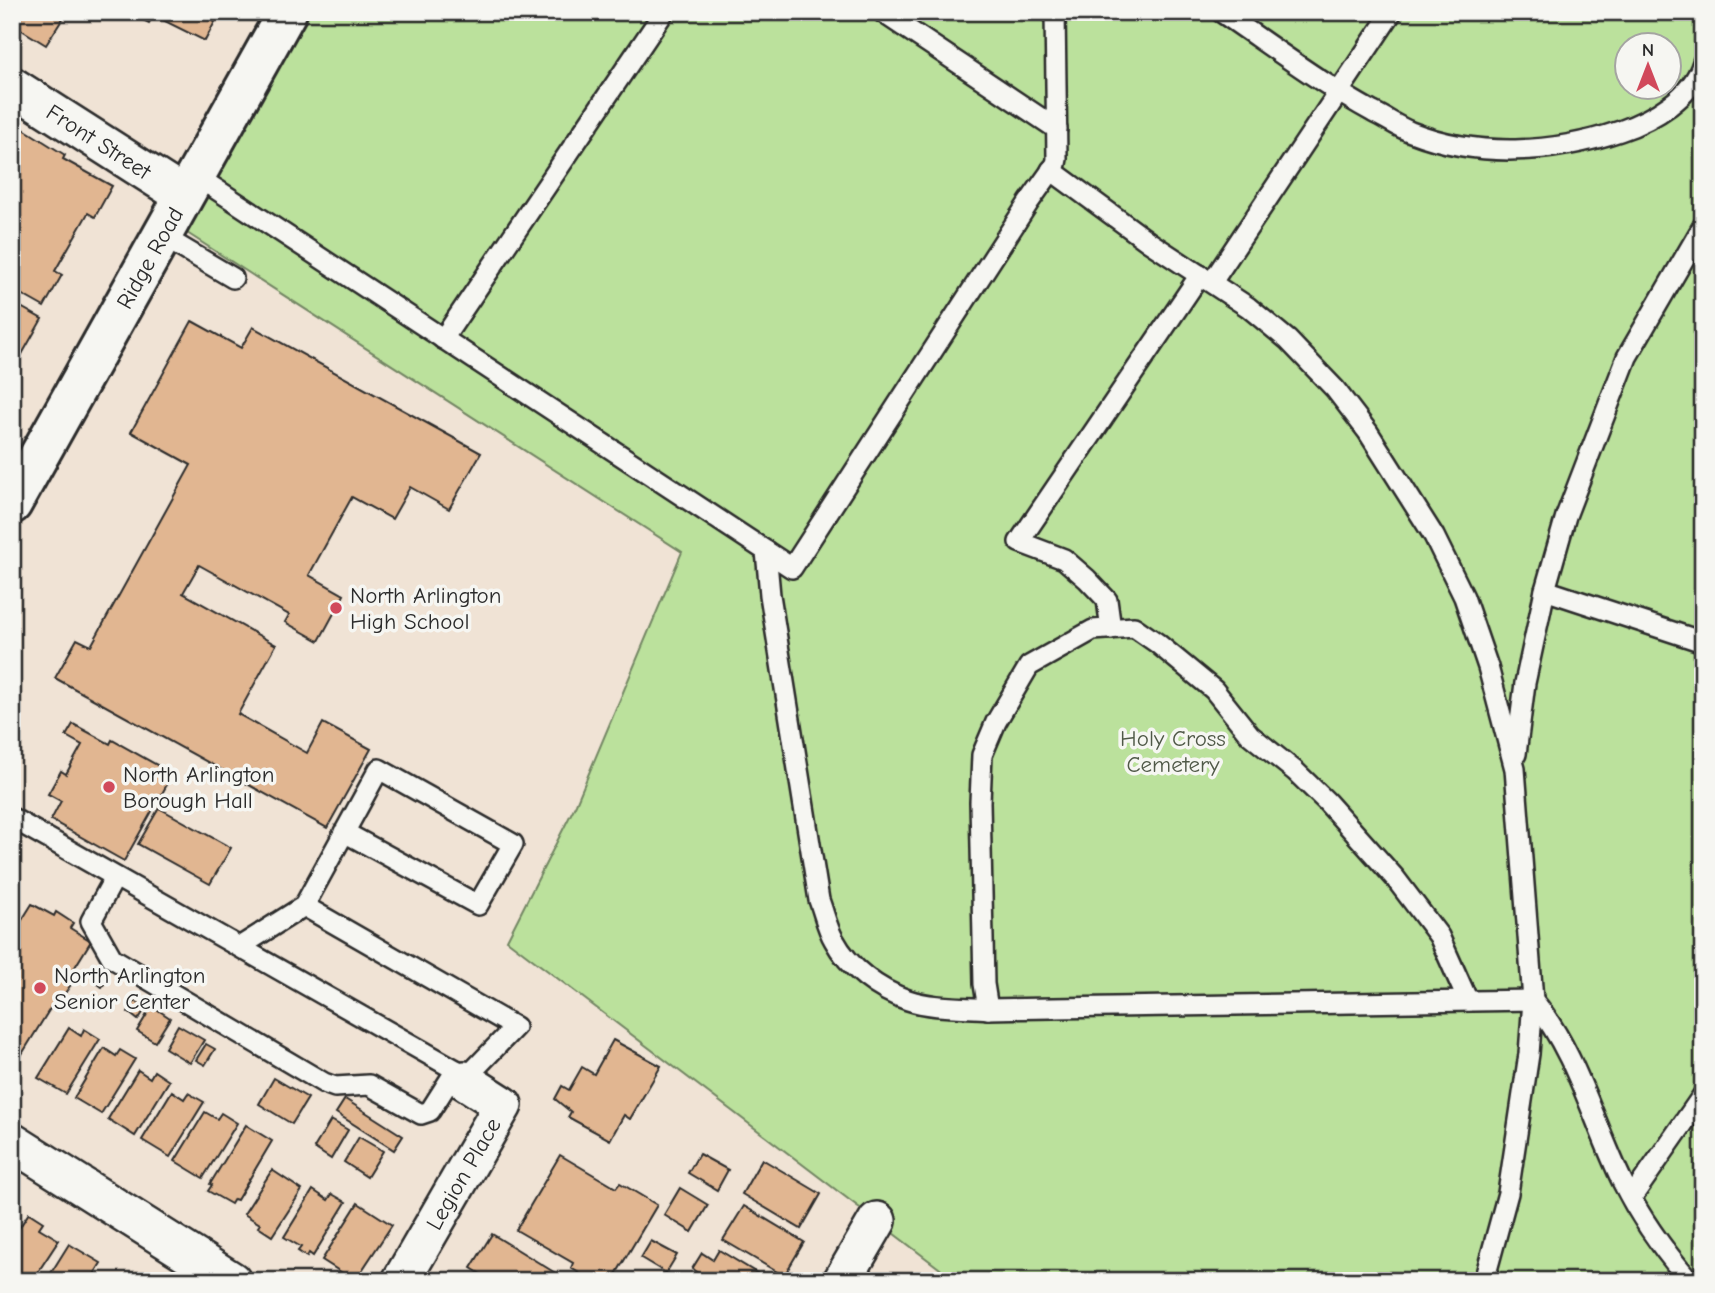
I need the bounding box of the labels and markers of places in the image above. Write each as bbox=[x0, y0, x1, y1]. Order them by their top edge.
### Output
place label: North Arlington High School bbox=[350, 582, 501, 635]
marker: North Arlington High School bbox=[328, 600, 344, 616]
place label: North Arlington Borough Hall bbox=[123, 761, 274, 814]
marker: North Arlington Borough Hall bbox=[101, 779, 117, 795]
place label: North Arlington Senior Center bbox=[54, 962, 205, 1015]
marker: North Arlington Senior Center bbox=[32, 980, 48, 996]

